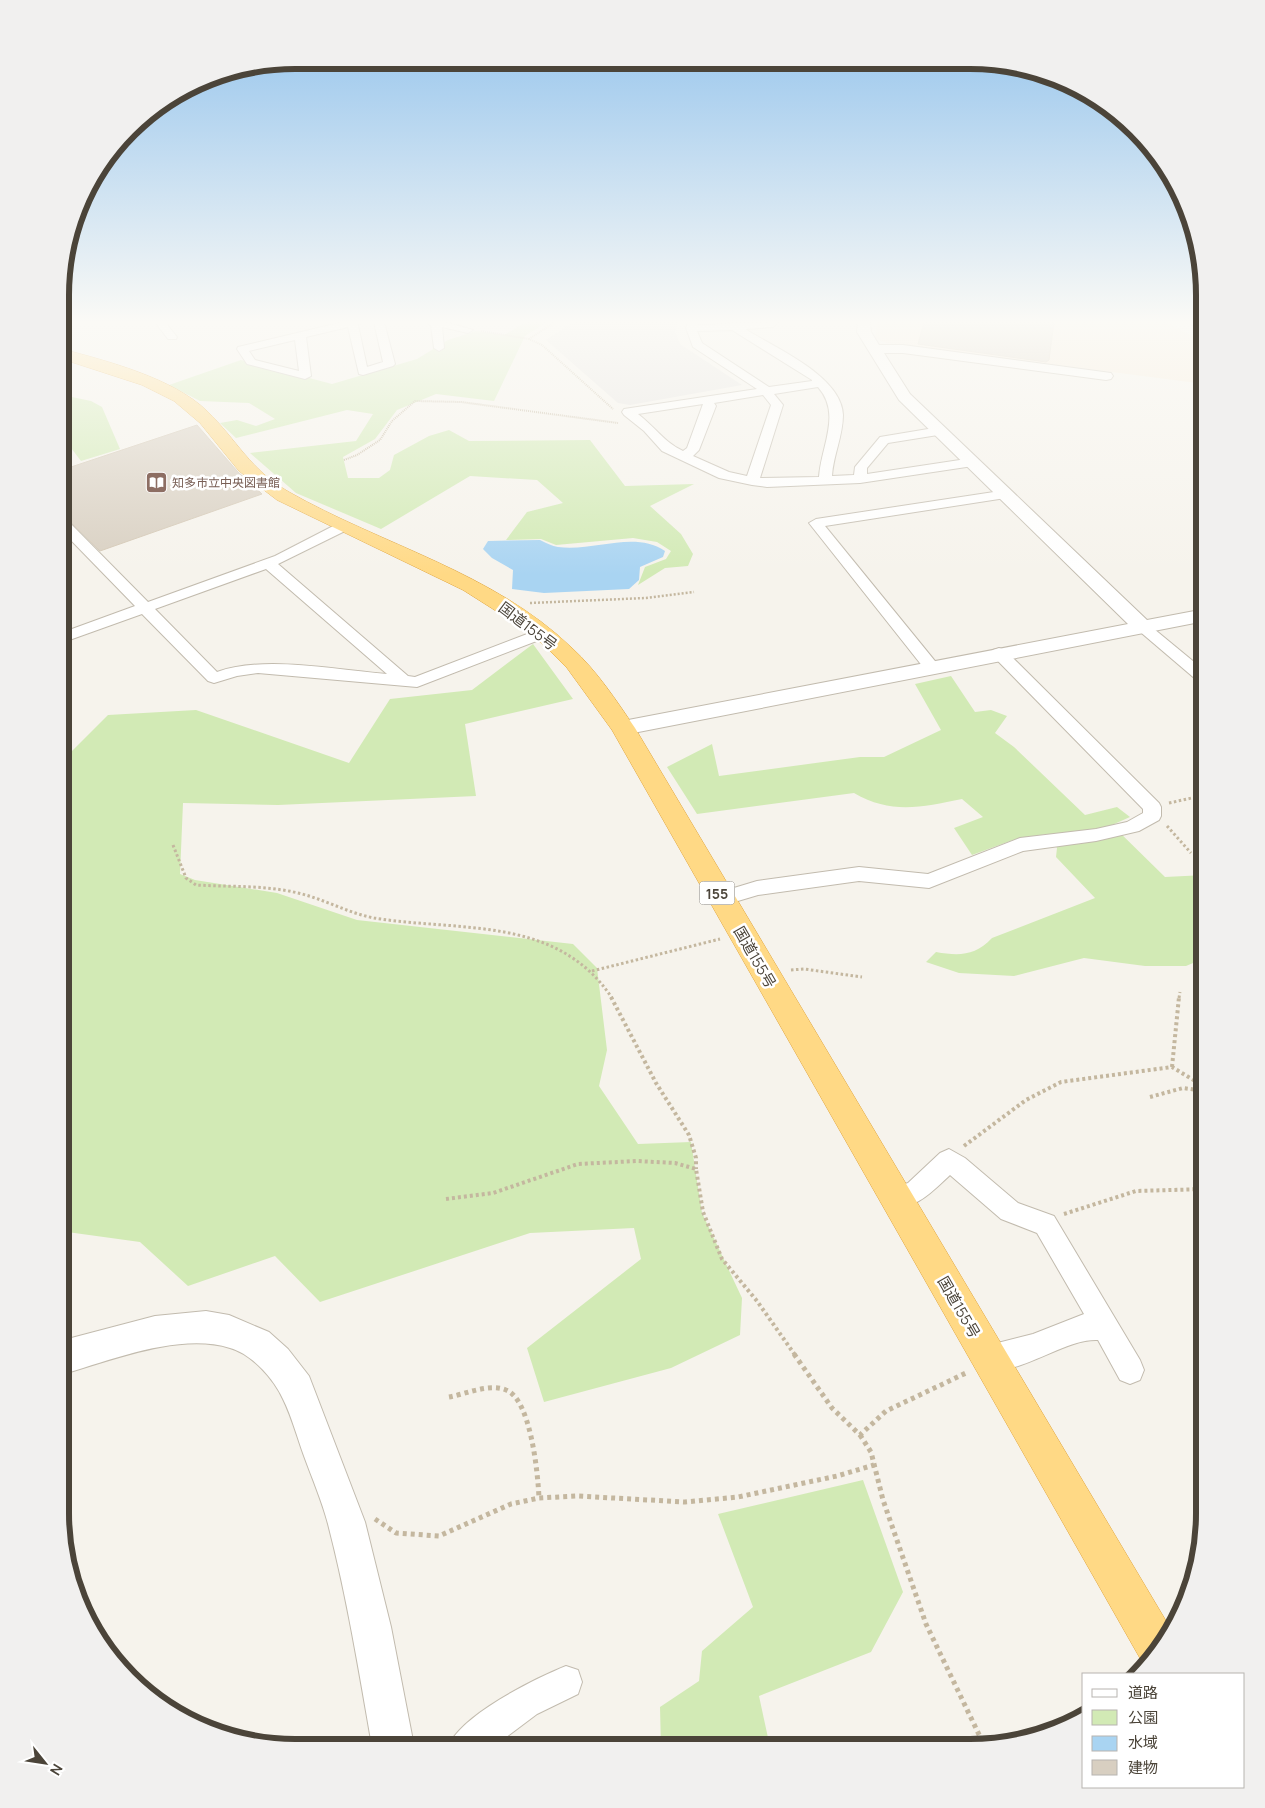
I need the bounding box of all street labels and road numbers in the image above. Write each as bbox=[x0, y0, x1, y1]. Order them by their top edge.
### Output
street label: 国道155号 bbox=[494, 597, 562, 655]
road number: 155 bbox=[700, 881, 734, 904]
street label: 国道155号 bbox=[729, 922, 781, 992]
street label: 国道155号 bbox=[933, 1272, 985, 1342]

